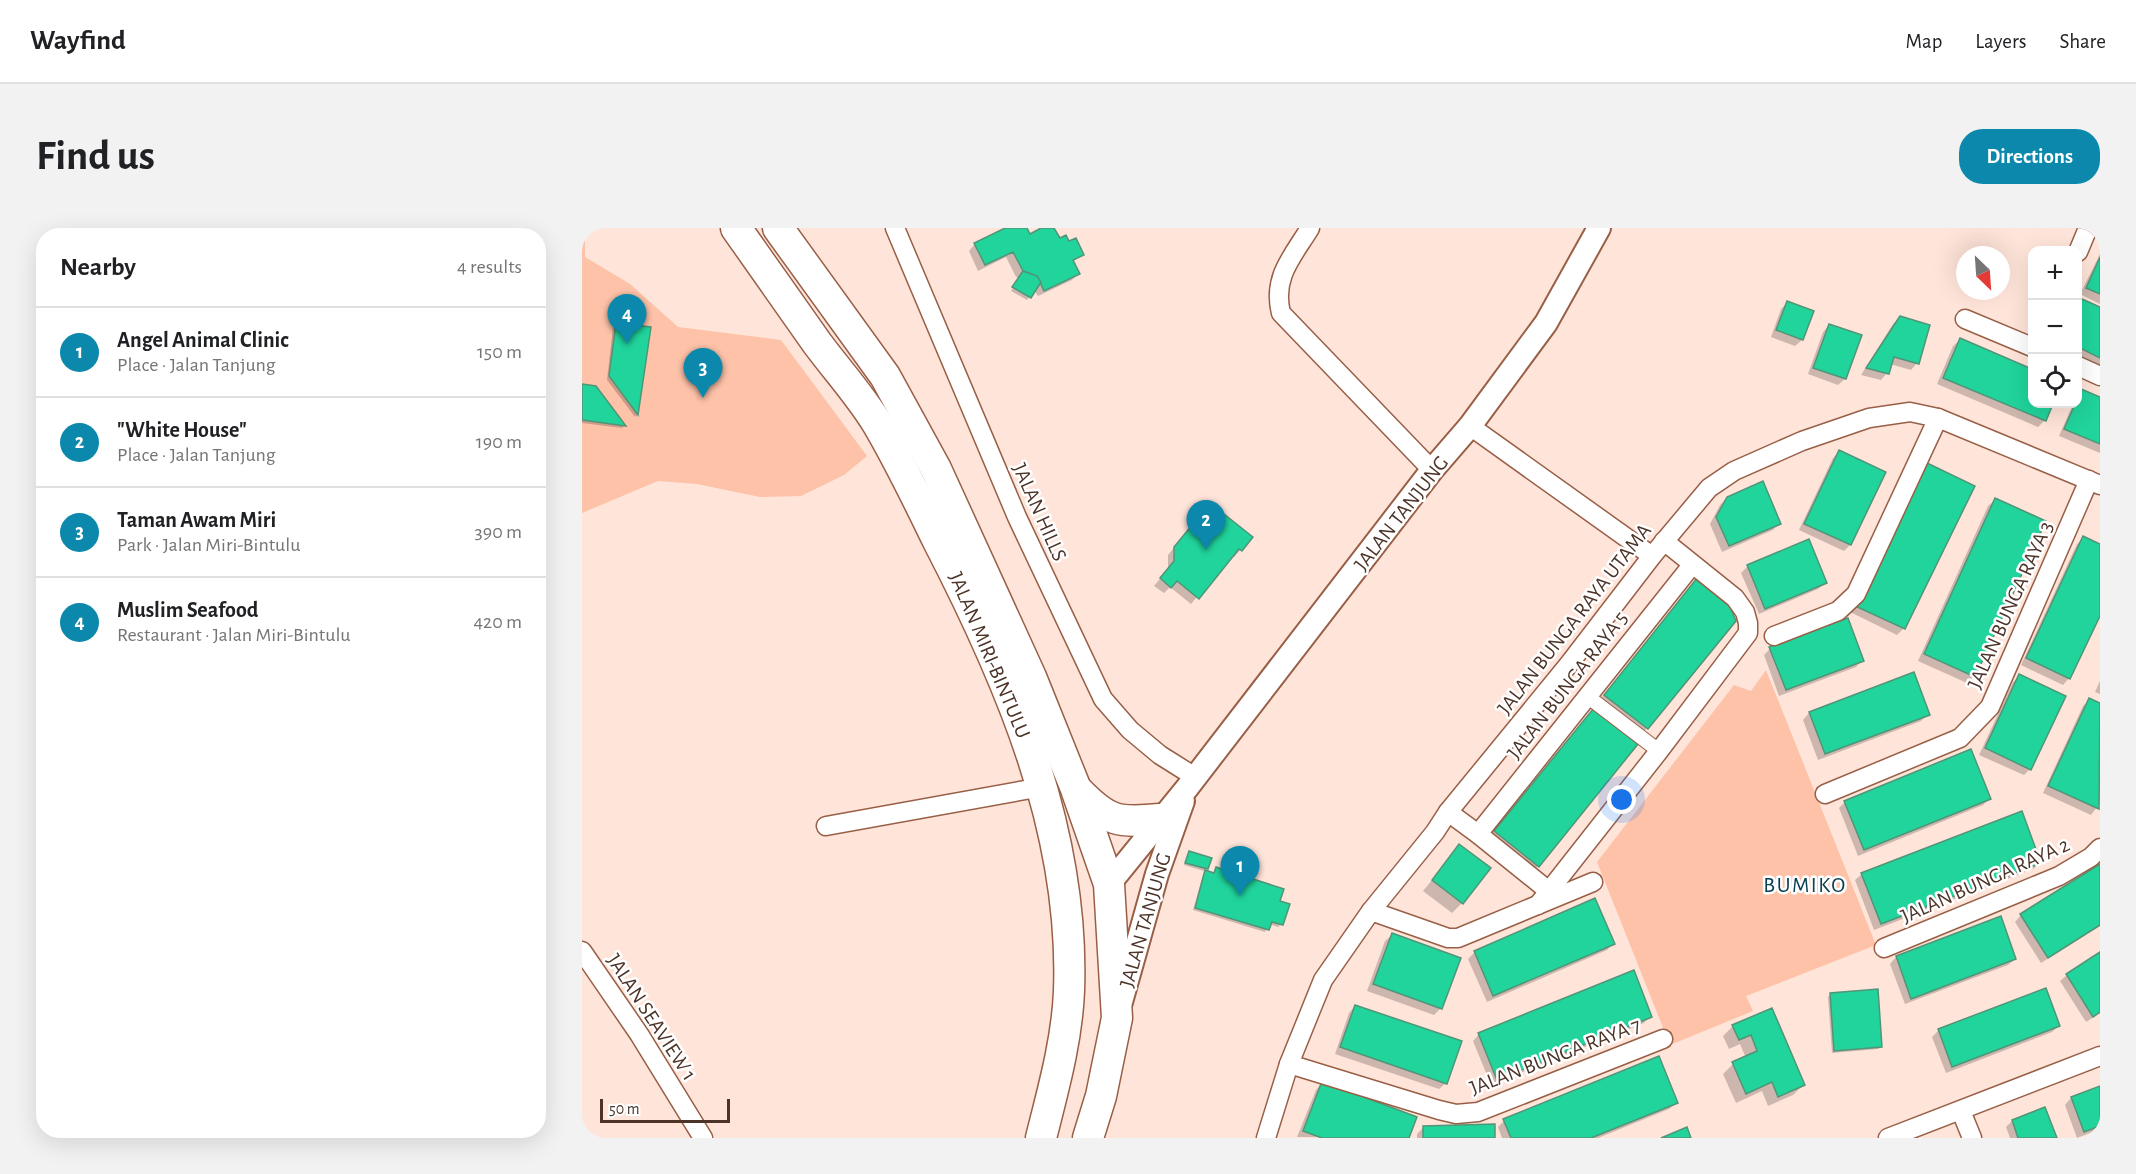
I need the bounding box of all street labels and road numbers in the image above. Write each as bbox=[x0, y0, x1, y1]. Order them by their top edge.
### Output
street label: JALAN TANJUNG bbox=[1350, 452, 1453, 575]
street label: JALAN HILLS bbox=[1009, 460, 1070, 564]
street label: JALAN BUNGA RAYA 3 bbox=[1964, 518, 2057, 692]
street label: JALAN BUNGA RAYA UTAMA bbox=[1494, 520, 1655, 719]
street label: JALAN MIRI-BINTULU bbox=[945, 569, 1034, 741]
street label: JALAN BUNGA RAYA 5 bbox=[1503, 607, 1631, 763]
street label: JALAN BUNGA RAYA 2 bbox=[1898, 834, 2073, 927]
street label: JALAN TANJUNG bbox=[1116, 850, 1175, 990]
street label: JALAN SEAVIEW 1 bbox=[603, 950, 700, 1084]
street label: JALAN BUNGA RAYA 7 bbox=[1467, 1014, 1644, 1099]

